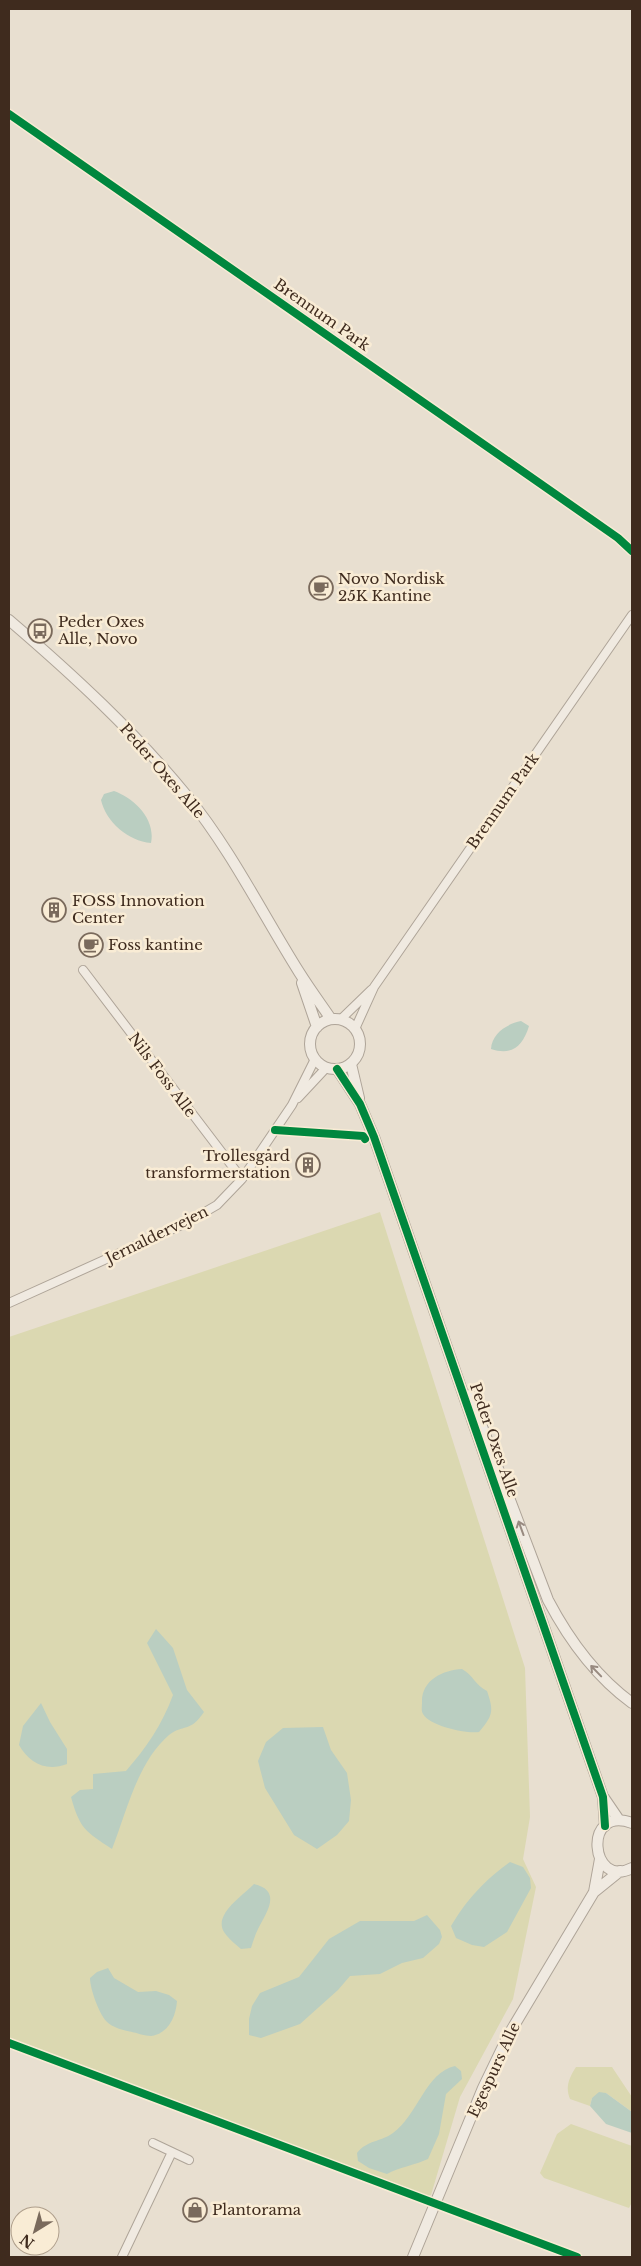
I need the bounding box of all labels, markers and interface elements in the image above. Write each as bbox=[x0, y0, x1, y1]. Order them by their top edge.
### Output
street label: Brennum Park bbox=[271, 274, 375, 355]
place label: Novo Nordisk 25K Kantine bbox=[338, 569, 445, 605]
cafe icon: Novo Nordisk 25K Kantine bbox=[308, 575, 334, 601]
place label: Peder Oxes Alle, Novo bbox=[57, 612, 144, 648]
bus stop icon: Peder Oxes Alle, Novo bbox=[27, 618, 53, 644]
street label: Peder Oxes Alle bbox=[116, 719, 209, 822]
street label: Brennum Park bbox=[462, 748, 543, 852]
place label: FOSS Innovation Center bbox=[72, 891, 205, 927]
building icon: FOSS Innovation Center bbox=[41, 897, 67, 923]
cafe icon: Foss kantine bbox=[78, 932, 104, 958]
place label: Foss kantine bbox=[108, 935, 203, 954]
street label: Nils Foss Alle bbox=[124, 1029, 200, 1121]
place label: Trollesgård transformerstation bbox=[145, 1146, 290, 1182]
building icon: Trollesgård transformerstation bbox=[295, 1152, 321, 1178]
street label: Jernaldervejen bbox=[101, 1202, 211, 1268]
street label: Peder Oxes Alle bbox=[466, 1380, 523, 1500]
one-way arrow bbox=[516, 1521, 525, 1536]
one-way arrow bbox=[590, 1664, 602, 1677]
street label: Egespurs Alle bbox=[463, 2019, 524, 2120]
shop icon: Plantorama bbox=[182, 2197, 208, 2223]
place label: Plantorama bbox=[212, 2200, 302, 2219]
north arrow bbox=[10, 2206, 60, 2256]
text: N bbox=[17, 2230, 38, 2253]

